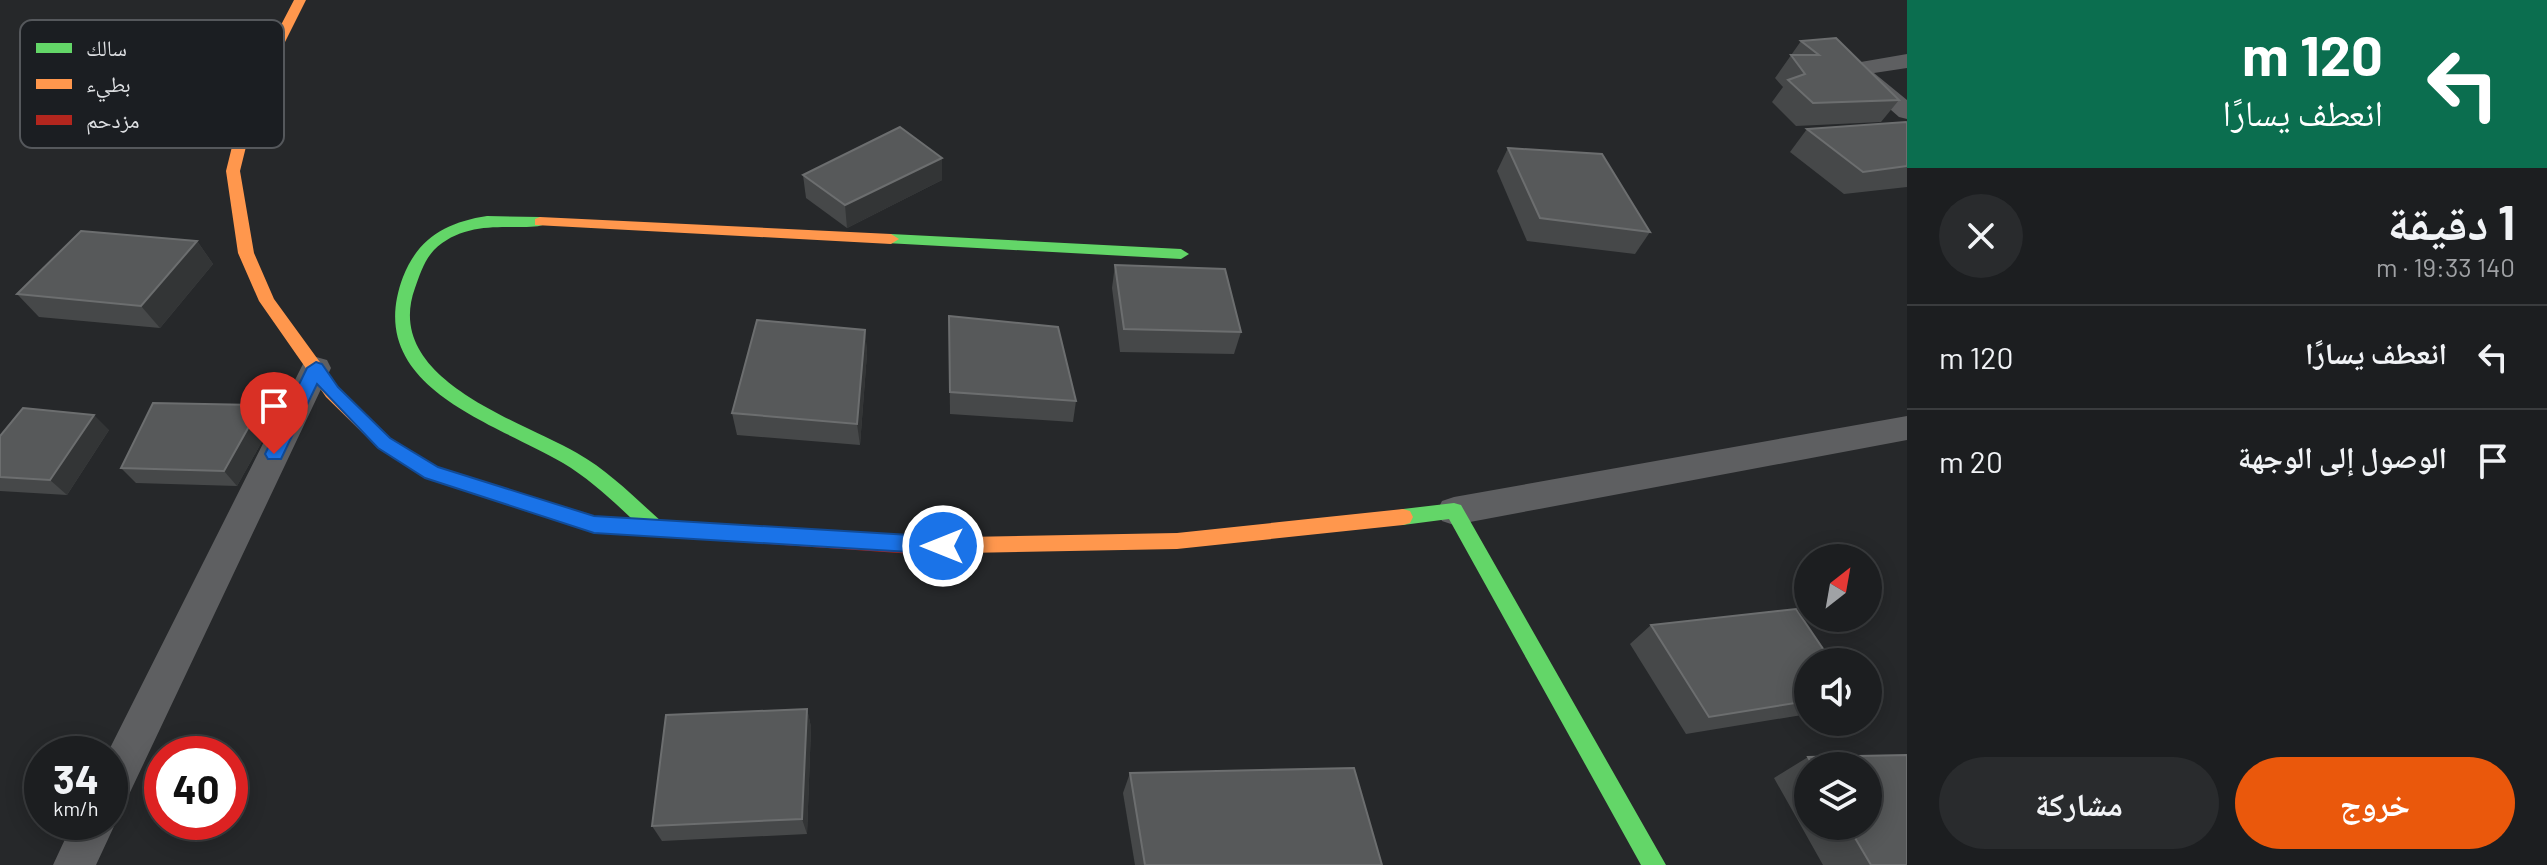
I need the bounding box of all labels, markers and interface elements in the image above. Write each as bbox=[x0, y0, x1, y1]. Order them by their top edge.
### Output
legend bbox=[20, 20, 284, 148]
text: 120 m bbox=[2242, 20, 2383, 87]
icon: left bbox=[2411, 32, 2515, 136]
text: سالك bbox=[86, 34, 127, 60]
text: بطيء bbox=[86, 70, 131, 102]
text: انعطف يسارًا bbox=[2223, 90, 2383, 133]
text: مزدحم bbox=[86, 106, 140, 135]
text: 1 دقيقة bbox=[2388, 192, 2515, 250]
button: close bbox=[1939, 194, 2023, 278]
text: 140 m · 19:33 bbox=[2376, 251, 2515, 282]
text: انعطف يسارًا bbox=[2305, 334, 2447, 370]
icon: left bbox=[2471, 335, 2515, 379]
text: 120 m bbox=[1939, 339, 2013, 375]
pin bbox=[240, 372, 308, 454]
icon: arrive bbox=[252, 384, 296, 428]
text: الوصول إلى الوجهة bbox=[2238, 438, 2447, 474]
icon: arrive bbox=[2471, 439, 2515, 483]
text: 20 m bbox=[1939, 443, 2003, 479]
position arrow bbox=[901, 504, 985, 588]
north arrow bbox=[1794, 544, 1882, 632]
map controls bbox=[1794, 544, 1882, 840]
button: sound bbox=[1794, 648, 1882, 736]
speed limit sign: 40 bbox=[144, 736, 248, 840]
button: layers bbox=[1794, 752, 1882, 840]
text: 34 bbox=[53, 754, 99, 802]
button: مشاركة bbox=[1939, 757, 2219, 849]
button: خروج bbox=[2235, 757, 2515, 849]
text: km/h bbox=[53, 796, 99, 820]

